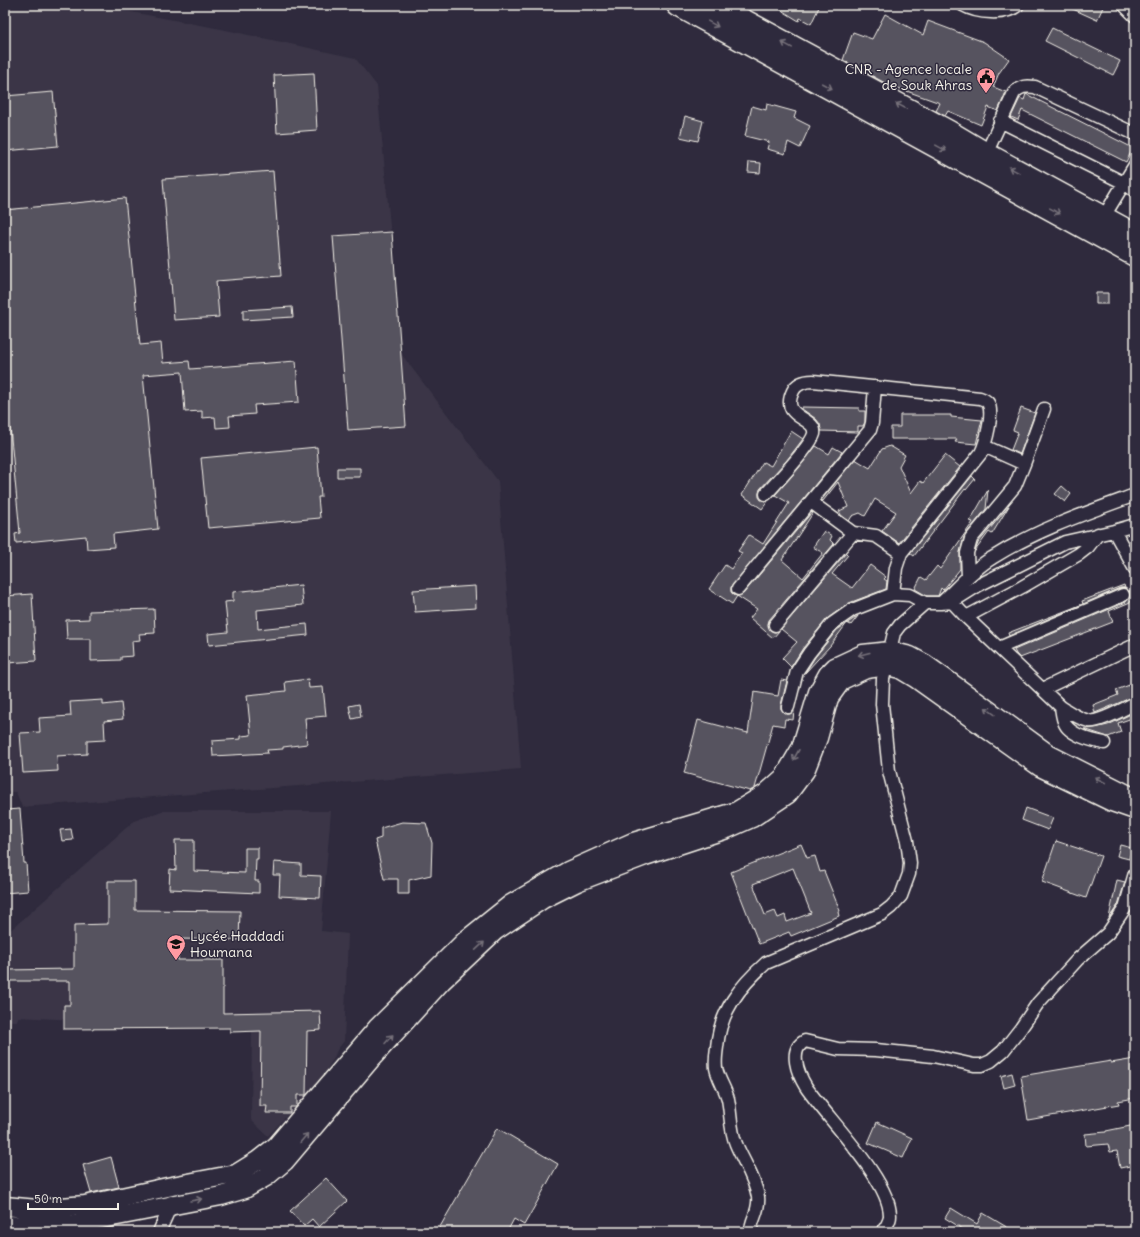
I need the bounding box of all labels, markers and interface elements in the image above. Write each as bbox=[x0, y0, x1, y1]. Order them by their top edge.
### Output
one-way arrow bbox=[706, 20, 718, 28]
one-way arrow bbox=[781, 40, 793, 48]
place label: CNR - Agence locale de Souk Ahras bbox=[845, 60, 972, 94]
public building icon: CNR - Agence locale de Souk Ahras bbox=[975, 66, 997, 94]
one-way arrow bbox=[821, 83, 833, 90]
one-way arrow bbox=[895, 102, 907, 110]
one-way arrow bbox=[935, 145, 947, 153]
one-way arrow bbox=[1009, 166, 1021, 173]
one-way arrow bbox=[1049, 207, 1061, 215]
one-way arrow bbox=[858, 651, 871, 659]
one-way arrow bbox=[985, 707, 996, 715]
one-way arrow bbox=[792, 749, 800, 761]
one-way arrow bbox=[1094, 776, 1106, 783]
place label: Lycée Haddadi Houmana bbox=[190, 927, 284, 961]
school or university icon: Lycée Haddadi Houmana bbox=[165, 933, 187, 961]
one-way arrow bbox=[474, 942, 484, 951]
one-way arrow bbox=[384, 1035, 393, 1045]
one-way arrow bbox=[300, 1133, 309, 1143]
scale bar bbox=[28, 1185, 118, 1211]
text: 50 m bbox=[34, 1191, 63, 1206]
one-way arrow bbox=[189, 1196, 202, 1204]

